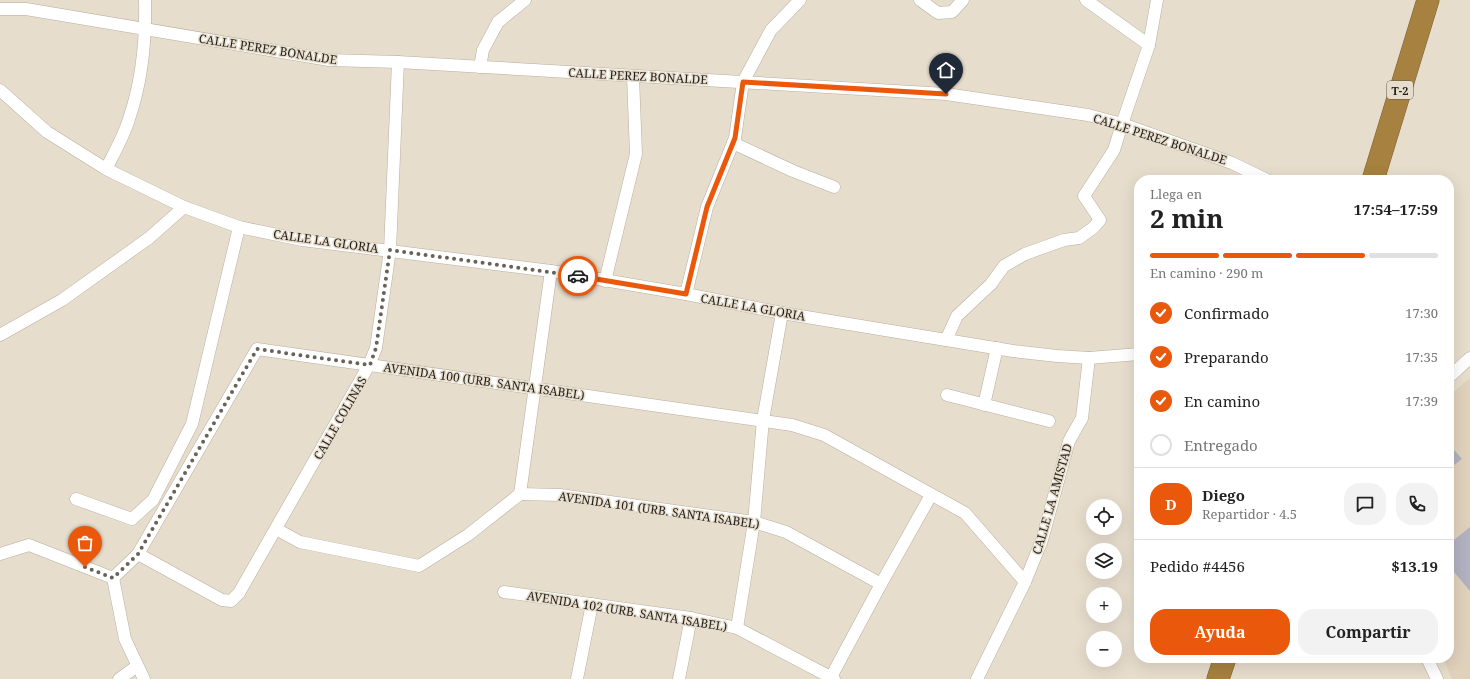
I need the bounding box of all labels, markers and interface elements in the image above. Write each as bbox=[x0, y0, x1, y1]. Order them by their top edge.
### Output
street label: CALLE PEREZ BONALDE bbox=[198, 30, 338, 68]
pin bbox=[929, 53, 963, 94]
icon: home bbox=[935, 59, 957, 81]
street label: CALLE PEREZ BONALDE bbox=[568, 64, 708, 88]
road number: T-2 bbox=[1387, 81, 1413, 99]
street label: CALLE PEREZ BONALDE bbox=[1091, 109, 1229, 169]
text: Llega en bbox=[1150, 185, 1202, 203]
text: 17:54–17:59 bbox=[1354, 199, 1438, 219]
text: 2 min bbox=[1150, 200, 1224, 236]
street label: CALLE LA GLORIA bbox=[272, 225, 380, 257]
courier bbox=[558, 256, 598, 296]
text: En camino · 290 m bbox=[1150, 264, 1263, 282]
icon: car bbox=[567, 265, 589, 287]
street label: CALLE LA GLORIA bbox=[699, 289, 807, 325]
icon: check bbox=[1150, 302, 1172, 324]
text: Confirmado bbox=[1184, 303, 1269, 323]
text: 17:30 bbox=[1405, 304, 1438, 322]
icon: check bbox=[1150, 346, 1172, 368]
text: Preparando bbox=[1184, 347, 1269, 367]
text: 17:35 bbox=[1405, 348, 1438, 366]
street label: AVENIDA 100 (URB. SANTA ISABEL) bbox=[382, 358, 586, 404]
street label: CALLE COLINAS bbox=[309, 373, 371, 463]
icon: check bbox=[1150, 390, 1172, 412]
text: En camino bbox=[1184, 391, 1260, 411]
text: 17:39 bbox=[1405, 392, 1438, 410]
text: Entregado bbox=[1184, 435, 1258, 455]
street label: CALLE LA AMISTAD bbox=[1028, 441, 1076, 556]
button: chat bbox=[1344, 483, 1386, 525]
button: phone bbox=[1396, 483, 1438, 525]
text: Diego bbox=[1202, 485, 1245, 505]
street label: AVENIDA 101 (URB. SANTA ISABEL) bbox=[557, 487, 761, 533]
text: D bbox=[1165, 494, 1177, 514]
map controls bbox=[1086, 499, 1122, 667]
button: locate bbox=[1086, 499, 1122, 535]
text: Repartidor · 4.5 bbox=[1202, 505, 1297, 523]
pin bbox=[68, 526, 102, 567]
icon: bag bbox=[74, 532, 96, 554]
button: layers bbox=[1086, 543, 1122, 579]
text: Pedido #4456 bbox=[1150, 556, 1245, 576]
text: $13.19 bbox=[1391, 556, 1438, 576]
street label: AVENIDA 102 (URB. SANTA ISABEL) bbox=[526, 587, 728, 635]
button: + bbox=[1086, 587, 1122, 623]
button: Ayuda bbox=[1150, 609, 1290, 655]
button: Compartir bbox=[1298, 609, 1438, 655]
button: − bbox=[1086, 631, 1122, 667]

